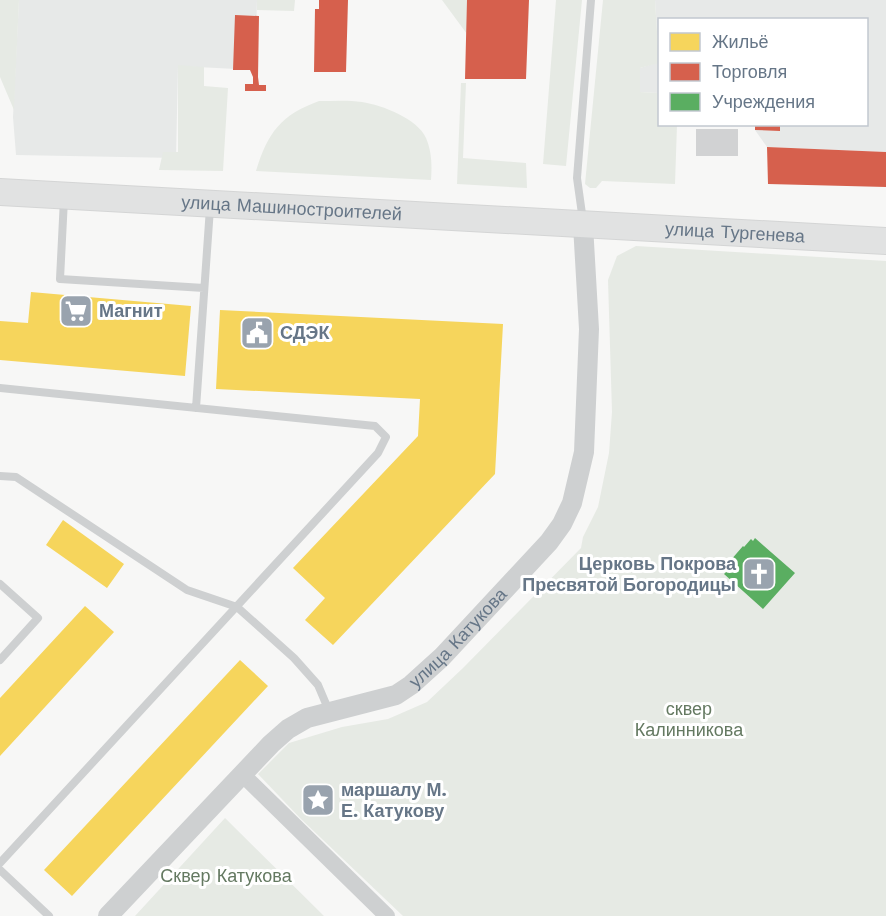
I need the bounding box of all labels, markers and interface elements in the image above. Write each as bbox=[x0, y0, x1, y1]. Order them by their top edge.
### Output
legend bbox=[658, 18, 868, 126]
text: Жильё bbox=[712, 31, 769, 52]
text: Торговля bbox=[712, 61, 787, 82]
text: Учреждения bbox=[712, 91, 815, 112]
street label: улица Машиностроителей bbox=[181, 191, 402, 224]
street label: улица Тургенева bbox=[664, 218, 806, 247]
supermarket icon: Магнит bbox=[58, 293, 94, 329]
place label: Магнит bbox=[99, 300, 163, 321]
public building icon: СДЭК bbox=[239, 315, 275, 351]
place label: СДЭК bbox=[280, 322, 330, 343]
place label: Церковь Покрова Пресвятой Богородицы bbox=[522, 553, 737, 595]
church icon: Церковь Покрова Пресвятой Богородицы bbox=[741, 556, 777, 592]
street label: улица Катукова bbox=[404, 583, 511, 692]
park label: сквер Калинникова bbox=[635, 698, 744, 740]
place label: маршалу М. Е. Катукову bbox=[341, 779, 447, 821]
place icon: маршалу М. Е. Катукову bbox=[300, 782, 336, 818]
park label: Сквер Катукова bbox=[160, 865, 293, 886]

